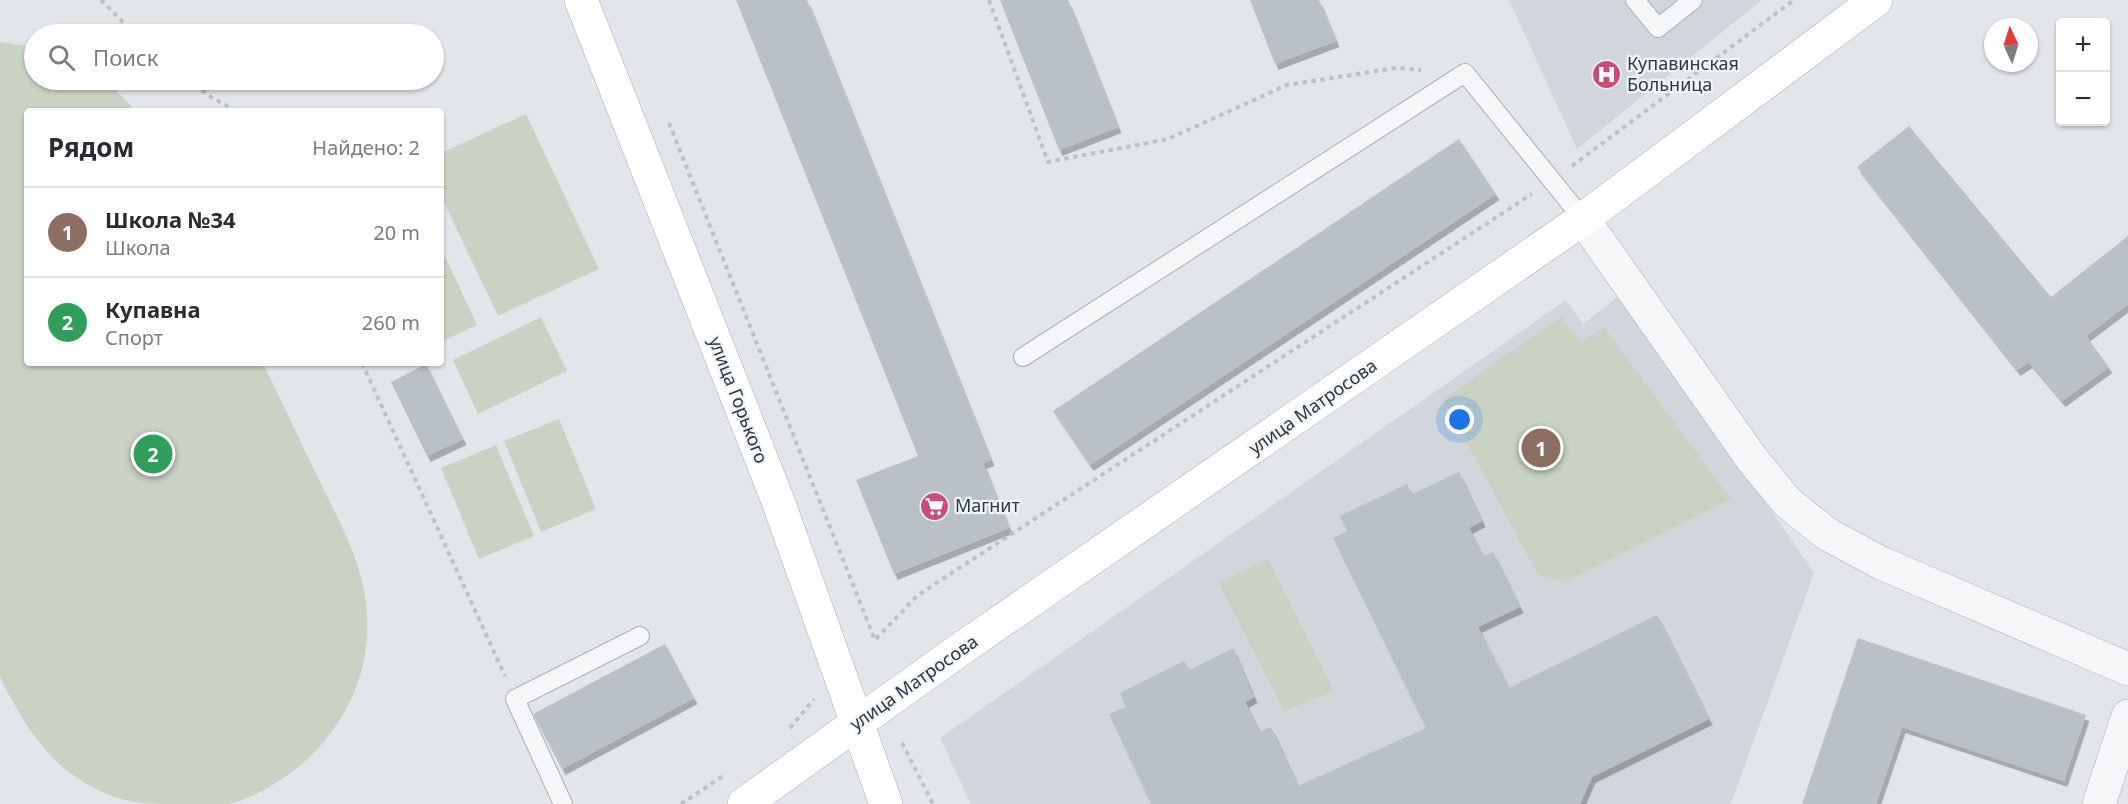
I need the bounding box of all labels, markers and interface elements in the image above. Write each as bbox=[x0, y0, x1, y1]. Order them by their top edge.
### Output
north arrow bbox=[1984, 18, 2038, 72]
map controls bbox=[2056, 18, 2110, 126]
button: + bbox=[2056, 18, 2110, 72]
search box bbox=[24, 24, 444, 90]
icon: search bbox=[45, 41, 78, 74]
text: Поиск bbox=[93, 42, 158, 72]
place label: Купавинская Больница bbox=[1627, 51, 1739, 96]
hospital icon: Купавинская Больница bbox=[1590, 58, 1622, 90]
button: − bbox=[2056, 72, 2110, 126]
text: Рядом bbox=[48, 129, 134, 165]
text: Найдено: 2 bbox=[312, 134, 420, 161]
text: Школа №34 bbox=[105, 204, 236, 234]
text: 1 bbox=[62, 219, 73, 246]
text: 20 m bbox=[373, 219, 420, 246]
text: Школа bbox=[105, 234, 171, 261]
text: Купавна bbox=[105, 294, 201, 324]
text: 2 bbox=[62, 309, 73, 336]
text: 260 m bbox=[362, 309, 420, 336]
text: Спорт bbox=[105, 324, 163, 351]
street label: улица Горького bbox=[704, 333, 774, 466]
street label: улица Матросова bbox=[1244, 353, 1381, 459]
your location bbox=[1445, 405, 1474, 434]
pin: 1 bbox=[1522, 426, 1560, 470]
pin: 2 bbox=[134, 432, 172, 476]
supermarket icon: Магнит bbox=[918, 490, 950, 522]
place label: Магнит bbox=[955, 493, 1020, 517]
street label: улица Матросова bbox=[845, 629, 982, 735]

